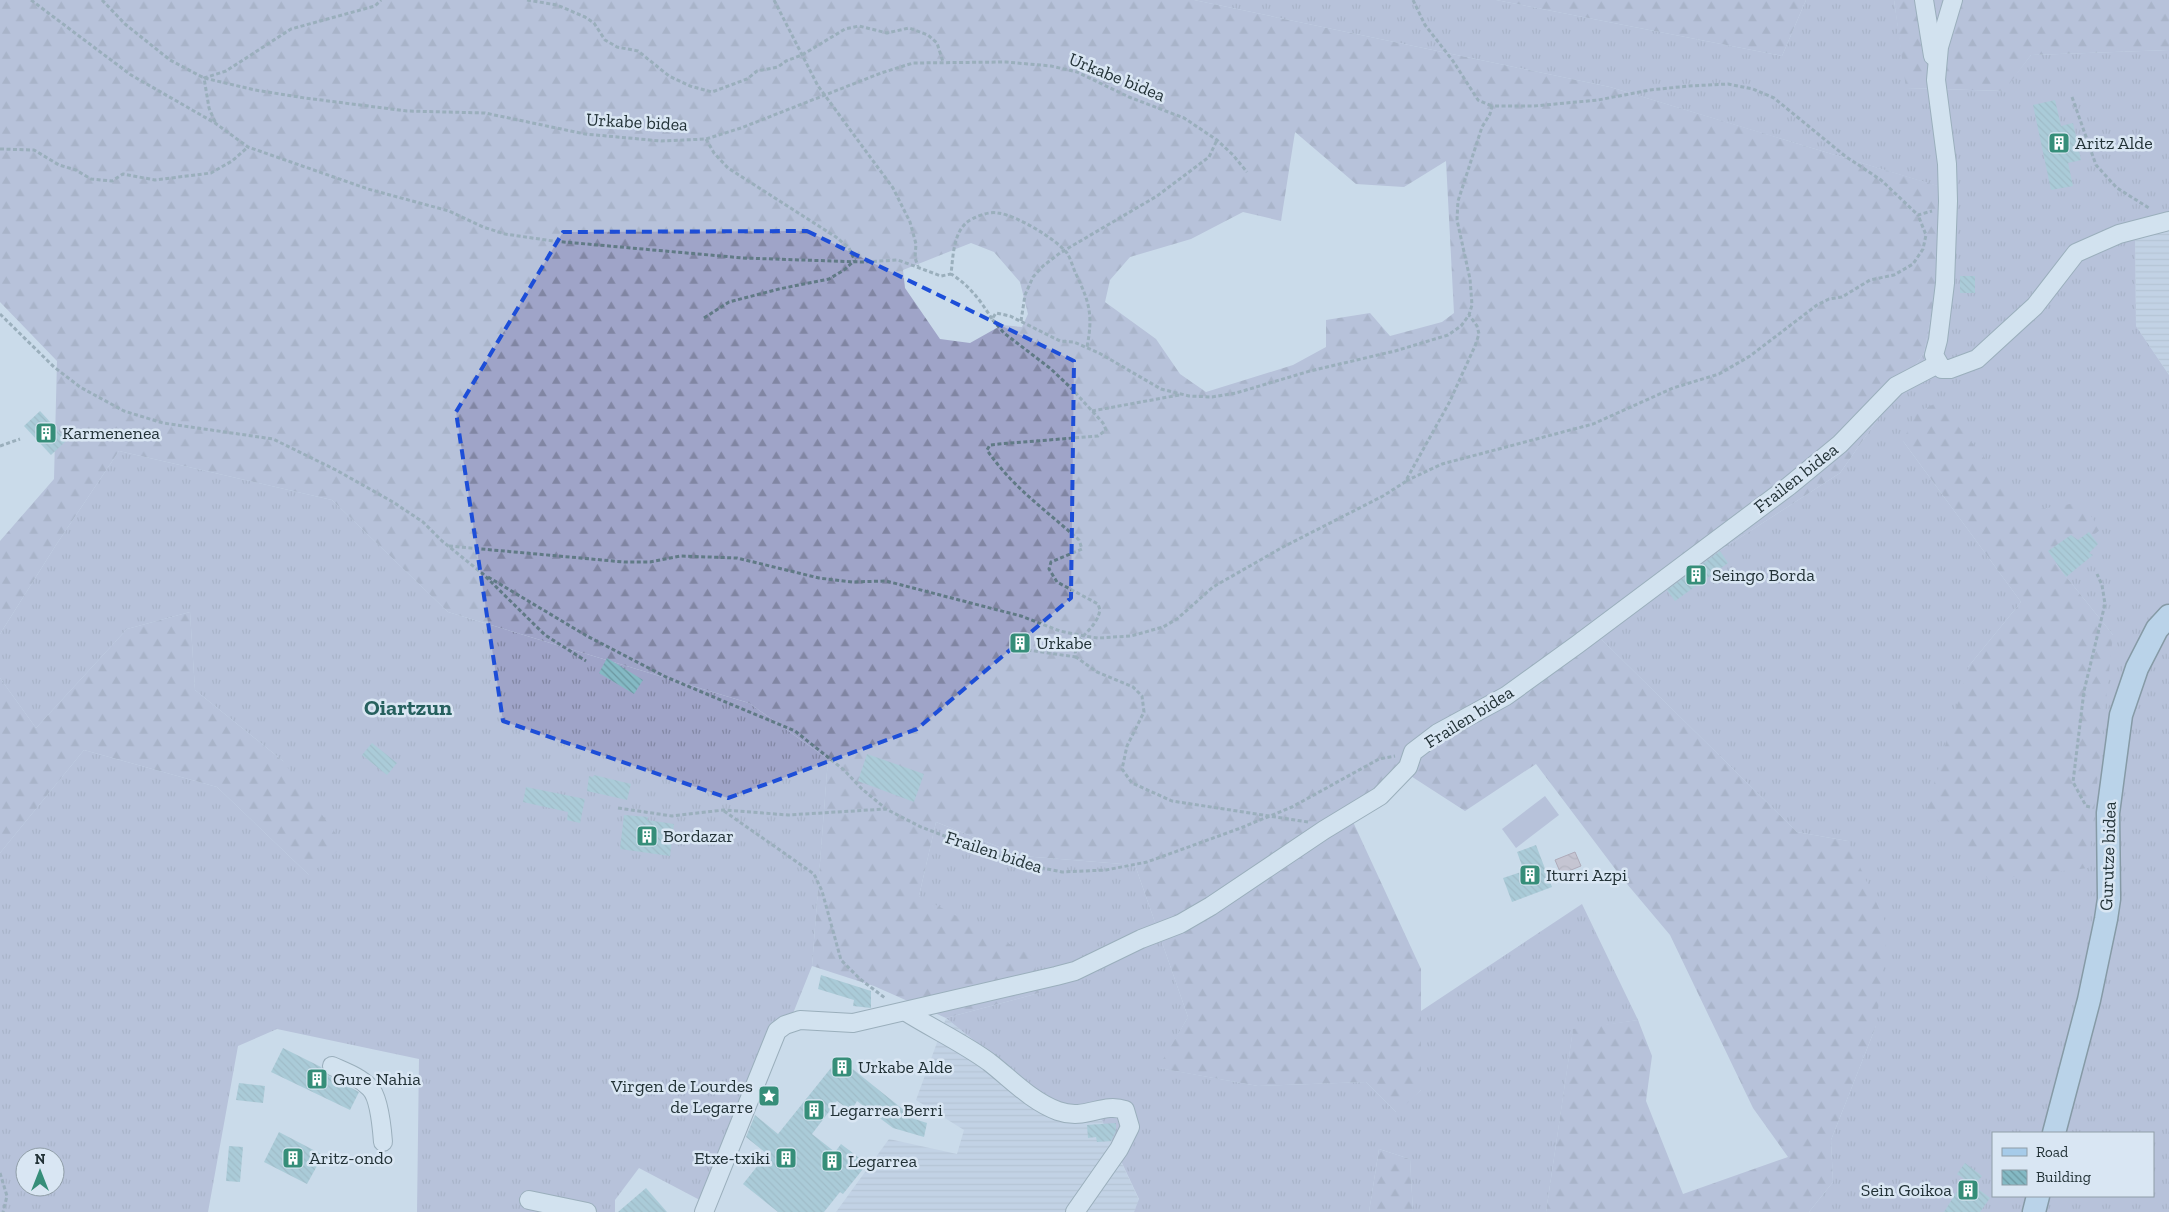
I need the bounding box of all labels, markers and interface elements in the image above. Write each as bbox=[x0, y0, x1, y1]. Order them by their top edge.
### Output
street label: Urkabe bidea bbox=[1066, 48, 1169, 106]
street label: Urkabe bidea bbox=[586, 108, 689, 136]
building icon: Aritz Alde bbox=[2047, 131, 2071, 155]
place label: Aritz Alde bbox=[2075, 132, 2153, 154]
building icon: Karmenenea bbox=[34, 421, 58, 445]
place label: Karmenenea bbox=[62, 422, 160, 444]
street label: Frailen bidea bbox=[1750, 438, 1843, 518]
building icon: Seingo Borda bbox=[1684, 563, 1708, 587]
place label: Seingo Borda bbox=[1712, 564, 1815, 586]
building icon: Urkabe bbox=[1008, 631, 1032, 655]
place label: Urkabe bbox=[1036, 632, 1092, 654]
street label: Frailen bidea bbox=[1420, 681, 1518, 753]
district label: Oiartzun bbox=[364, 694, 452, 721]
street label: Gurutze bidea bbox=[2095, 801, 2121, 911]
building icon: Bordazar bbox=[635, 824, 659, 848]
place label: Bordazar bbox=[663, 825, 734, 847]
street label: Frailen bidea bbox=[943, 826, 1046, 878]
building icon: Iturri Azpi bbox=[1518, 863, 1542, 887]
place label: Iturri Azpi bbox=[1546, 864, 1627, 886]
building icon: Urkabe Alde bbox=[830, 1055, 854, 1079]
place label: Urkabe Alde bbox=[858, 1056, 952, 1078]
building icon: Gure Nahia bbox=[305, 1067, 329, 1091]
place label: Gure Nahia bbox=[333, 1068, 421, 1090]
place label: Virgen de Lourdes de Legarre bbox=[610, 1075, 753, 1118]
place icon: Virgen de Lourdes de Legarre bbox=[757, 1084, 781, 1108]
building icon: Legarrea Berri bbox=[802, 1098, 826, 1122]
place label: Legarrea Berri bbox=[830, 1099, 943, 1121]
legend bbox=[1992, 1132, 2154, 1197]
text: Road bbox=[2036, 1143, 2069, 1161]
building icon: Aritz-ondo bbox=[281, 1146, 305, 1170]
building icon: Etxe-txiki bbox=[774, 1146, 798, 1170]
north arrow bbox=[15, 1147, 65, 1197]
place label: Aritz-ondo bbox=[309, 1147, 393, 1169]
place label: Etxe-txiki bbox=[694, 1147, 770, 1169]
building icon: Legarrea bbox=[820, 1149, 844, 1173]
place label: Legarrea bbox=[848, 1150, 917, 1172]
text: N bbox=[35, 1151, 46, 1168]
text: Building bbox=[2036, 1168, 2091, 1186]
building icon: Sein Goikoa bbox=[1956, 1178, 1980, 1202]
place label: Sein Goikoa bbox=[1861, 1179, 1952, 1201]

